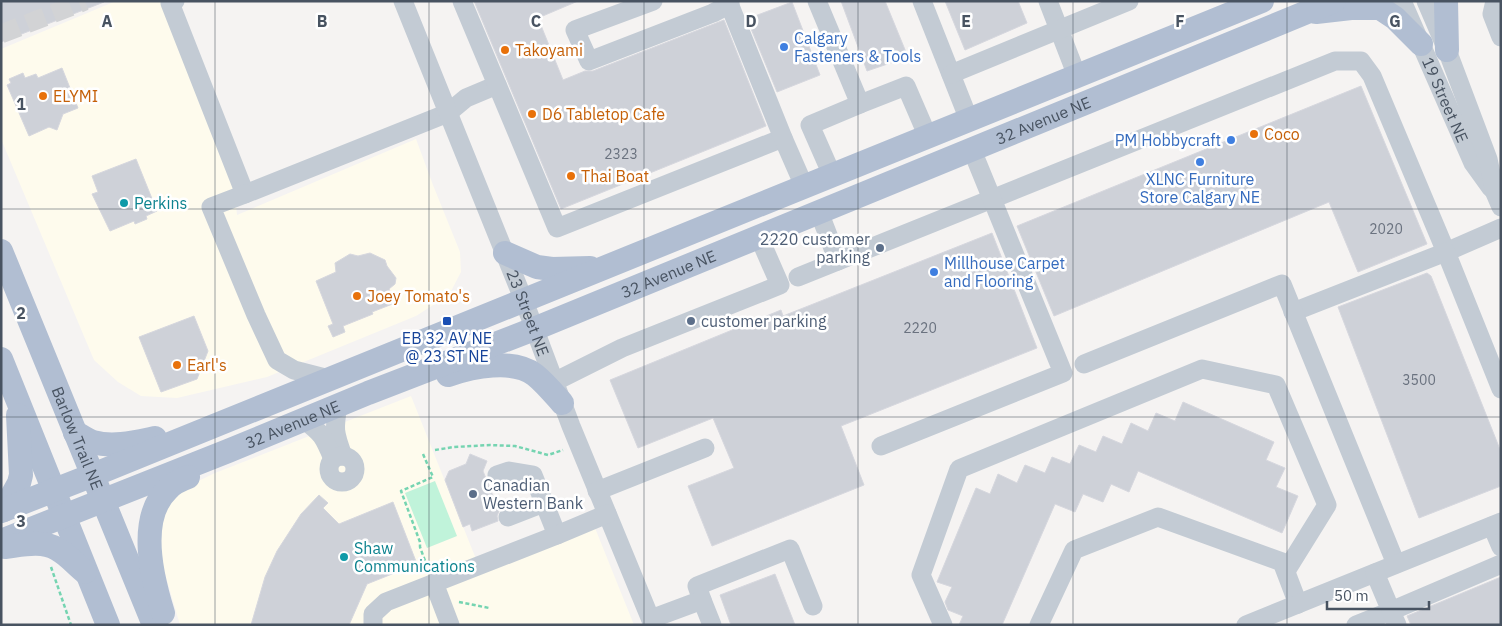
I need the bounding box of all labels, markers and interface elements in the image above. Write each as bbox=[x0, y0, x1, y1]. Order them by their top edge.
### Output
text: A bbox=[102, 11, 113, 31]
text: B bbox=[317, 11, 328, 31]
text: C bbox=[531, 11, 541, 31]
text: D bbox=[745, 11, 757, 31]
text: E bbox=[961, 11, 971, 31]
text: F bbox=[1175, 11, 1185, 31]
text: G bbox=[1389, 11, 1401, 31]
place label: Calgary Fasteners & Tools bbox=[794, 28, 921, 66]
place label: Takoyami bbox=[515, 40, 583, 60]
marker: Calgary Fasteners & Tools bbox=[778, 41, 790, 53]
marker: Takoyami bbox=[499, 44, 511, 56]
street label: 19 Street NE bbox=[1418, 54, 1473, 146]
place label: ELYMI bbox=[53, 86, 98, 106]
marker: ELYMI bbox=[37, 90, 49, 102]
street label: 32 Avenue NE bbox=[993, 92, 1094, 149]
text: 1 bbox=[16, 94, 26, 114]
place label: D6 Tabletop Cafe bbox=[542, 104, 665, 124]
marker: D6 Tabletop Cafe bbox=[526, 108, 538, 120]
place label: Coco bbox=[1264, 124, 1300, 144]
marker: Coco bbox=[1248, 128, 1260, 140]
place label: PM Hobbycraft bbox=[1115, 130, 1221, 150]
marker: PM Hobbycraft bbox=[1225, 134, 1237, 146]
house number: 2323 bbox=[604, 145, 638, 163]
marker: XLNC Furniture Store Calgary NE bbox=[1194, 156, 1206, 168]
place label: Thai Boat bbox=[581, 166, 649, 186]
place label: XLNC Furniture Store Calgary NE bbox=[1140, 169, 1260, 207]
marker: Thai Boat bbox=[565, 170, 577, 182]
place label: Perkins bbox=[134, 193, 187, 213]
marker: Perkins bbox=[118, 197, 130, 209]
house number: 2020 bbox=[1369, 220, 1403, 238]
place label: 2220 customer parking bbox=[760, 229, 871, 267]
marker: 2220 customer parking bbox=[874, 242, 886, 254]
street label: 32 Avenue NE bbox=[618, 245, 719, 302]
place label: Millhouse Carpet and Flooring bbox=[944, 253, 1065, 291]
marker: Millhouse Carpet and Flooring bbox=[928, 266, 940, 278]
street label: 23 Street NE bbox=[502, 267, 554, 359]
place label: Joey Tomato's bbox=[367, 286, 470, 306]
marker: Joey Tomato's bbox=[351, 290, 363, 302]
text: 2 bbox=[16, 303, 26, 323]
place label: customer parking bbox=[701, 311, 827, 331]
marker: EB 32 AV NE @ 23 ST NE bbox=[441, 315, 453, 327]
marker: customer parking bbox=[685, 315, 697, 327]
house number: 2220 bbox=[903, 319, 937, 337]
place label: EB 32 AV NE @ 23 ST NE bbox=[402, 328, 492, 366]
place label: Earl's bbox=[187, 355, 227, 375]
marker: Earl's bbox=[171, 359, 183, 371]
house number: 3500 bbox=[1402, 371, 1436, 389]
street label: Barlow Trail NE bbox=[47, 383, 108, 493]
street label: 32 Avenue NE bbox=[242, 396, 343, 453]
place label: Canadian Western Bank bbox=[483, 475, 584, 513]
marker: Canadian Western Bank bbox=[467, 488, 479, 500]
text: 3 bbox=[16, 511, 26, 531]
place label: Shaw Communications bbox=[354, 538, 475, 576]
marker: Shaw Communications bbox=[338, 551, 350, 563]
scale bar bbox=[1327, 578, 1430, 610]
text: 50 m bbox=[1334, 586, 1369, 605]

